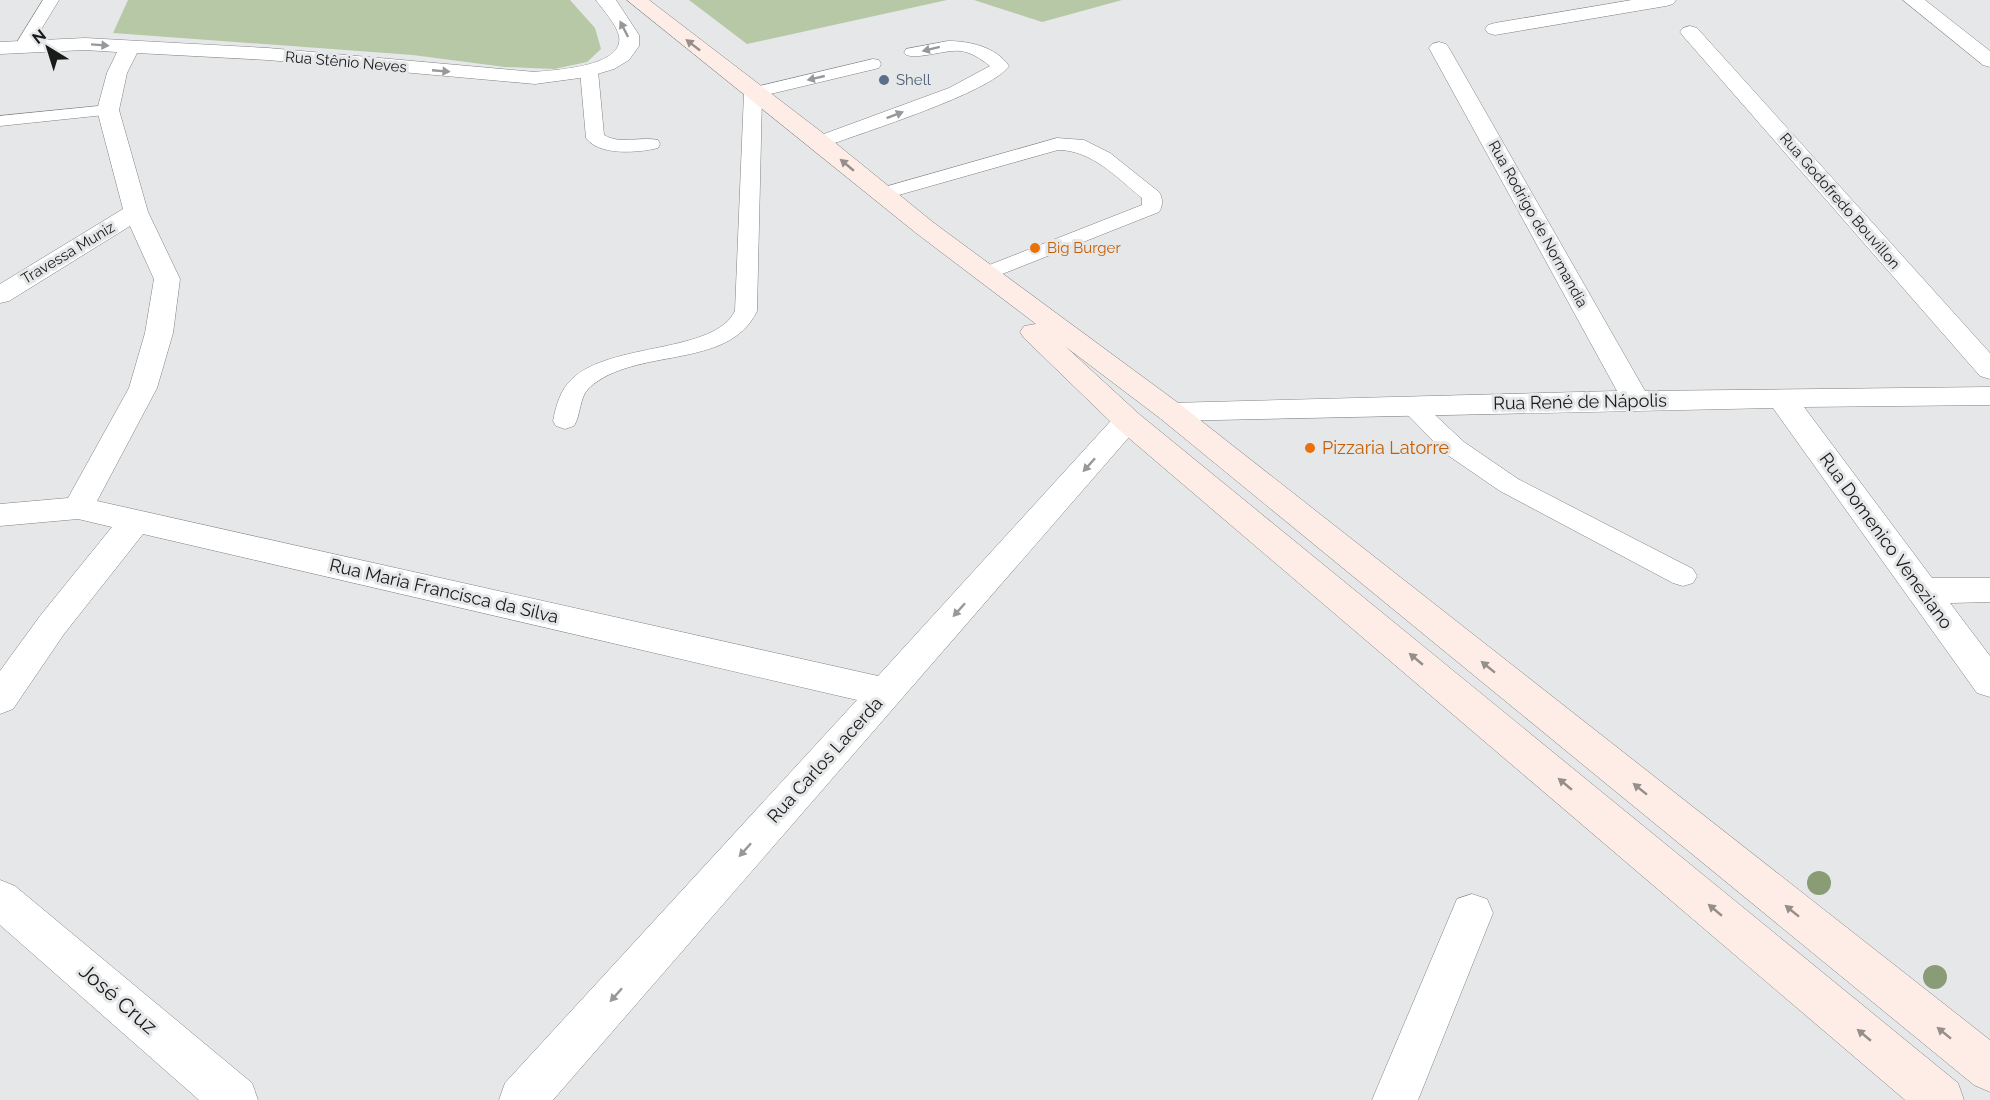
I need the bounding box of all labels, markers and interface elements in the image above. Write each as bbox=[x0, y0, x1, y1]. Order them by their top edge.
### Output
north arrow bbox=[18, 18, 78, 78]
one-way arrow bbox=[619, 20, 629, 37]
text: N bbox=[28, 25, 50, 48]
one-way arrow bbox=[91, 40, 110, 50]
one-way arrow bbox=[686, 40, 701, 52]
one-way arrow bbox=[922, 44, 940, 54]
street label: Rua Stênio Neves bbox=[285, 48, 407, 76]
one-way arrow bbox=[432, 66, 451, 76]
place label: Shell bbox=[896, 71, 932, 89]
one-way arrow bbox=[807, 73, 825, 83]
marker: Shell bbox=[877, 73, 891, 87]
one-way arrow bbox=[886, 110, 904, 119]
street label: Rua Godofredo Bouvillon bbox=[1776, 129, 1904, 273]
street label: Rua Rodrigo de Normandia bbox=[1485, 137, 1591, 311]
one-way arrow bbox=[840, 159, 855, 172]
street label: Travessa Muniz bbox=[18, 218, 118, 288]
place label: Big Burger bbox=[1047, 239, 1121, 257]
marker: Big Burger bbox=[1028, 241, 1042, 255]
street label: Rua René de Nápolis bbox=[1493, 389, 1667, 414]
place label: Pizzaria Latorre bbox=[1322, 437, 1449, 458]
marker: Pizzaria Latorre bbox=[1303, 441, 1317, 455]
street label: Rua Domenico Veneziano bbox=[1815, 449, 1958, 633]
one-way arrow bbox=[1083, 457, 1096, 472]
street label: Rua Maria Francisca da Silva bbox=[328, 554, 561, 627]
one-way arrow bbox=[953, 602, 966, 617]
one-way arrow bbox=[1408, 653, 1424, 666]
one-way arrow bbox=[1480, 660, 1496, 673]
street label: Rua Carlos Lacerda bbox=[763, 693, 887, 827]
one-way arrow bbox=[1557, 778, 1573, 791]
one-way arrow bbox=[1632, 782, 1648, 795]
one-way arrow bbox=[739, 842, 752, 857]
one-way arrow bbox=[1708, 904, 1723, 917]
one-way arrow bbox=[1784, 904, 1800, 917]
street label: José Cruz bbox=[74, 958, 162, 1039]
one-way arrow bbox=[610, 987, 623, 1002]
one-way arrow bbox=[1937, 1027, 1952, 1039]
one-way arrow bbox=[1856, 1029, 1872, 1042]

